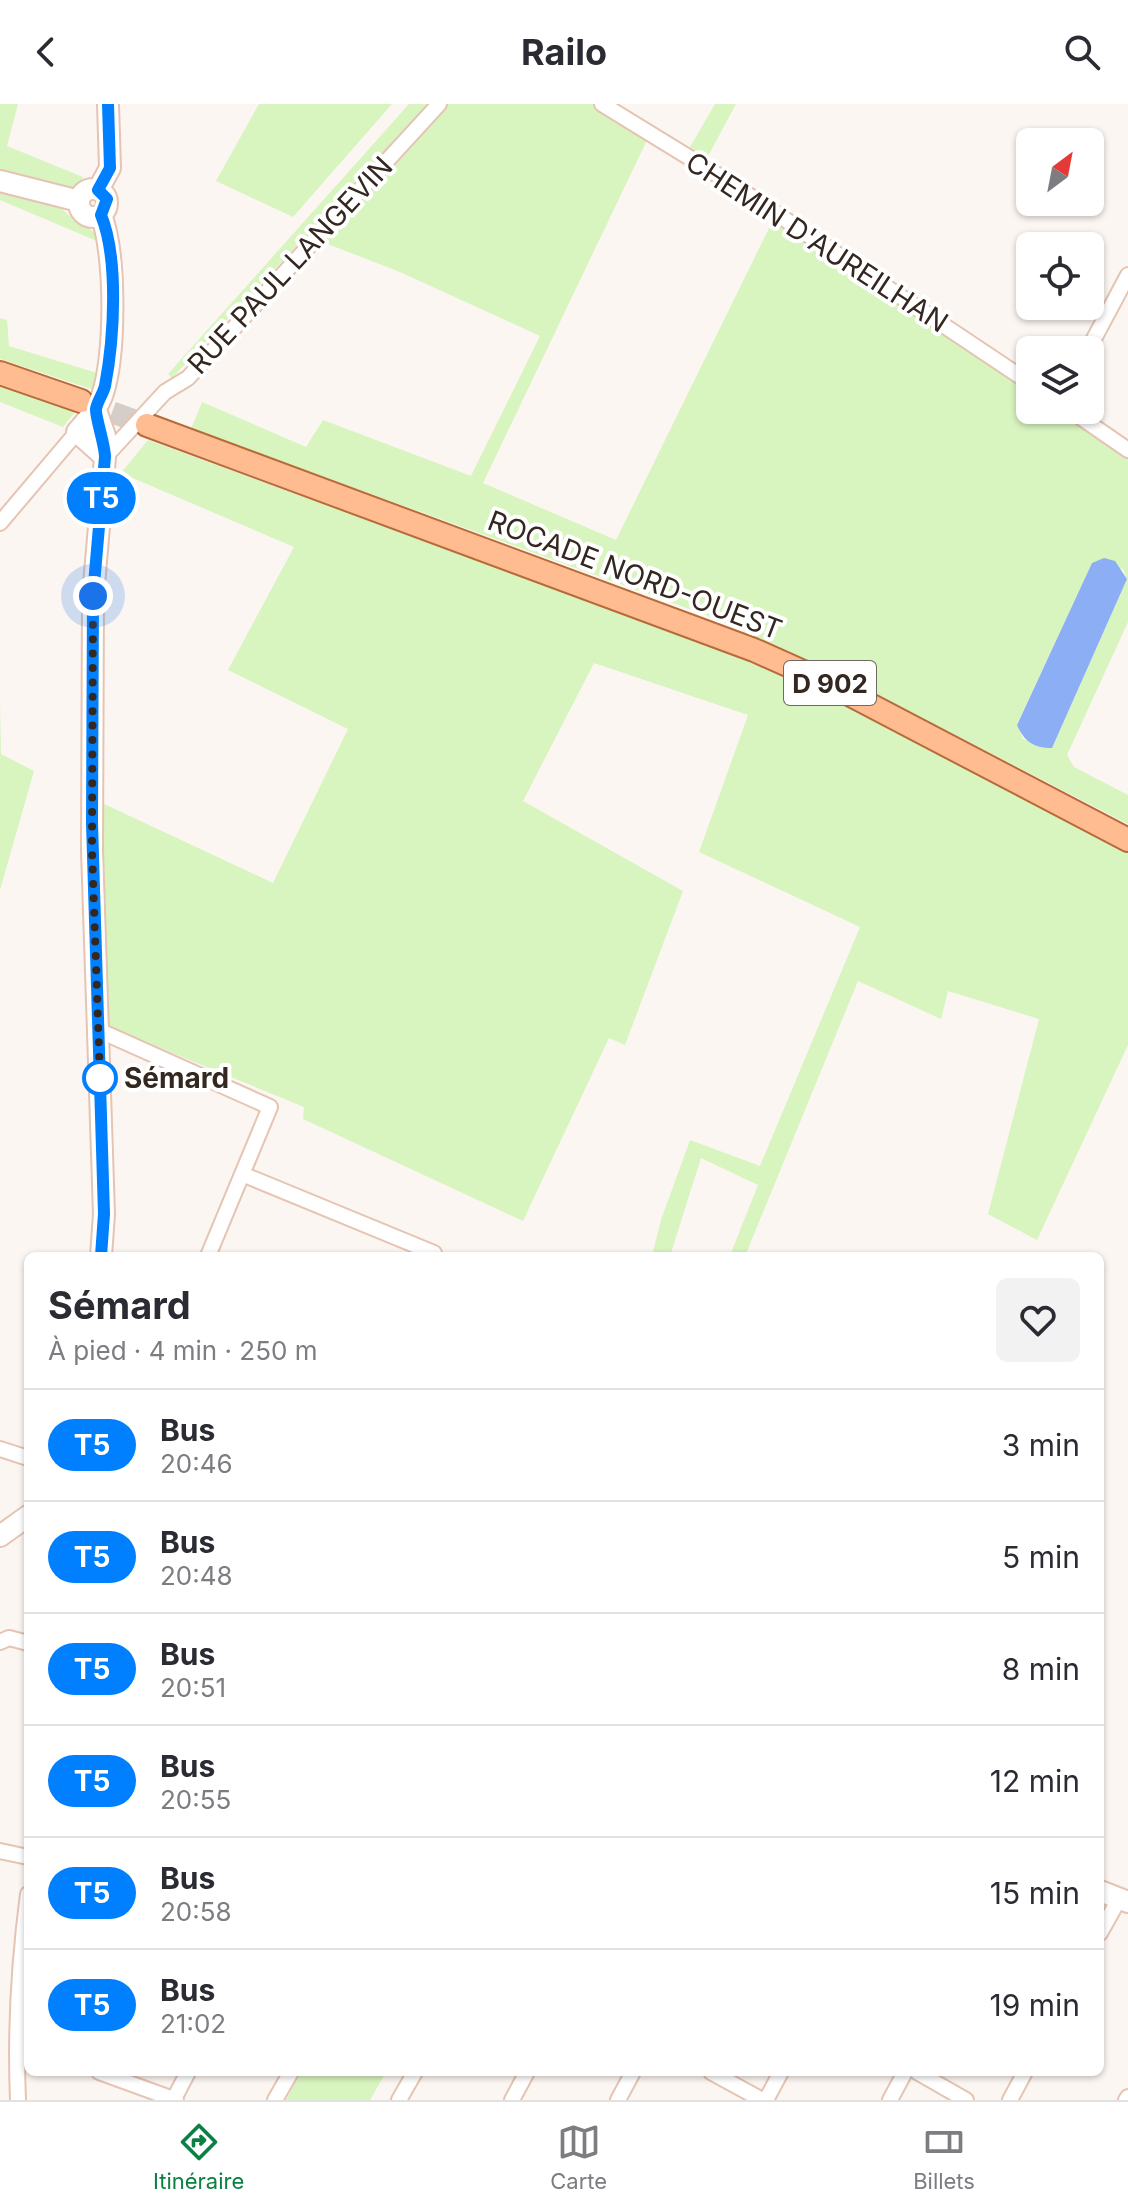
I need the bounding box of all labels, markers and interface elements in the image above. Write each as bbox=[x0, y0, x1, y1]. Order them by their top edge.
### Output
icon: back bbox=[24, 30, 68, 74]
text: Railo bbox=[521, 30, 607, 74]
icon: search bbox=[1060, 30, 1104, 74]
north arrow bbox=[1016, 128, 1104, 216]
map controls bbox=[1016, 128, 1104, 424]
street label: CHEMIN D'AUREILHAN bbox=[680, 145, 954, 339]
street label: RUE PAUL LANGEVIN bbox=[181, 149, 399, 381]
button: locate bbox=[1016, 232, 1104, 320]
button: layers bbox=[1016, 336, 1104, 424]
line badge: T5 bbox=[65, 472, 137, 524]
text: T5 bbox=[83, 481, 119, 515]
street label: ROCADE NORD-OUEST bbox=[483, 503, 787, 647]
your location bbox=[73, 576, 113, 616]
road number: D 902 bbox=[784, 661, 876, 705]
marker: Sémard bbox=[83, 1061, 117, 1095]
place label: Sémard bbox=[124, 1061, 229, 1095]
button: heart bbox=[996, 1278, 1080, 1362]
text: Sémard bbox=[48, 1282, 191, 1328]
text: À pied · 4 min · 250 m bbox=[48, 1335, 317, 1366]
text: Bus bbox=[160, 1412, 215, 1448]
text: 3 min bbox=[1002, 1427, 1080, 1463]
text: T5 bbox=[74, 1428, 110, 1462]
text: 20:46 bbox=[160, 1448, 233, 1479]
text: Bus bbox=[160, 1524, 215, 1560]
text: 5 min bbox=[1002, 1539, 1080, 1575]
text: T5 bbox=[74, 1540, 110, 1574]
text: 20:48 bbox=[160, 1560, 233, 1591]
text: Bus bbox=[160, 1636, 215, 1672]
text: 8 min bbox=[1002, 1651, 1080, 1687]
text: T5 bbox=[74, 1652, 110, 1686]
text: 20:51 bbox=[160, 1672, 226, 1703]
text: Bus bbox=[160, 1748, 215, 1784]
text: 12 min bbox=[990, 1763, 1080, 1799]
text: T5 bbox=[74, 1764, 110, 1798]
text: 20:55 bbox=[160, 1784, 231, 1815]
text: Bus bbox=[160, 1860, 215, 1896]
text: 15 min bbox=[990, 1875, 1080, 1911]
text: T5 bbox=[74, 1876, 110, 1910]
text: 20:58 bbox=[160, 1896, 232, 1927]
text: Bus bbox=[160, 1972, 215, 2008]
text: 19 min bbox=[989, 1987, 1080, 2023]
text: T5 bbox=[74, 1988, 110, 2022]
text: 21:02 bbox=[160, 2008, 226, 2039]
tab: Itinéraire bbox=[153, 2120, 244, 2194]
tab: Carte bbox=[550, 2120, 607, 2194]
tab: Billets bbox=[913, 2120, 975, 2194]

